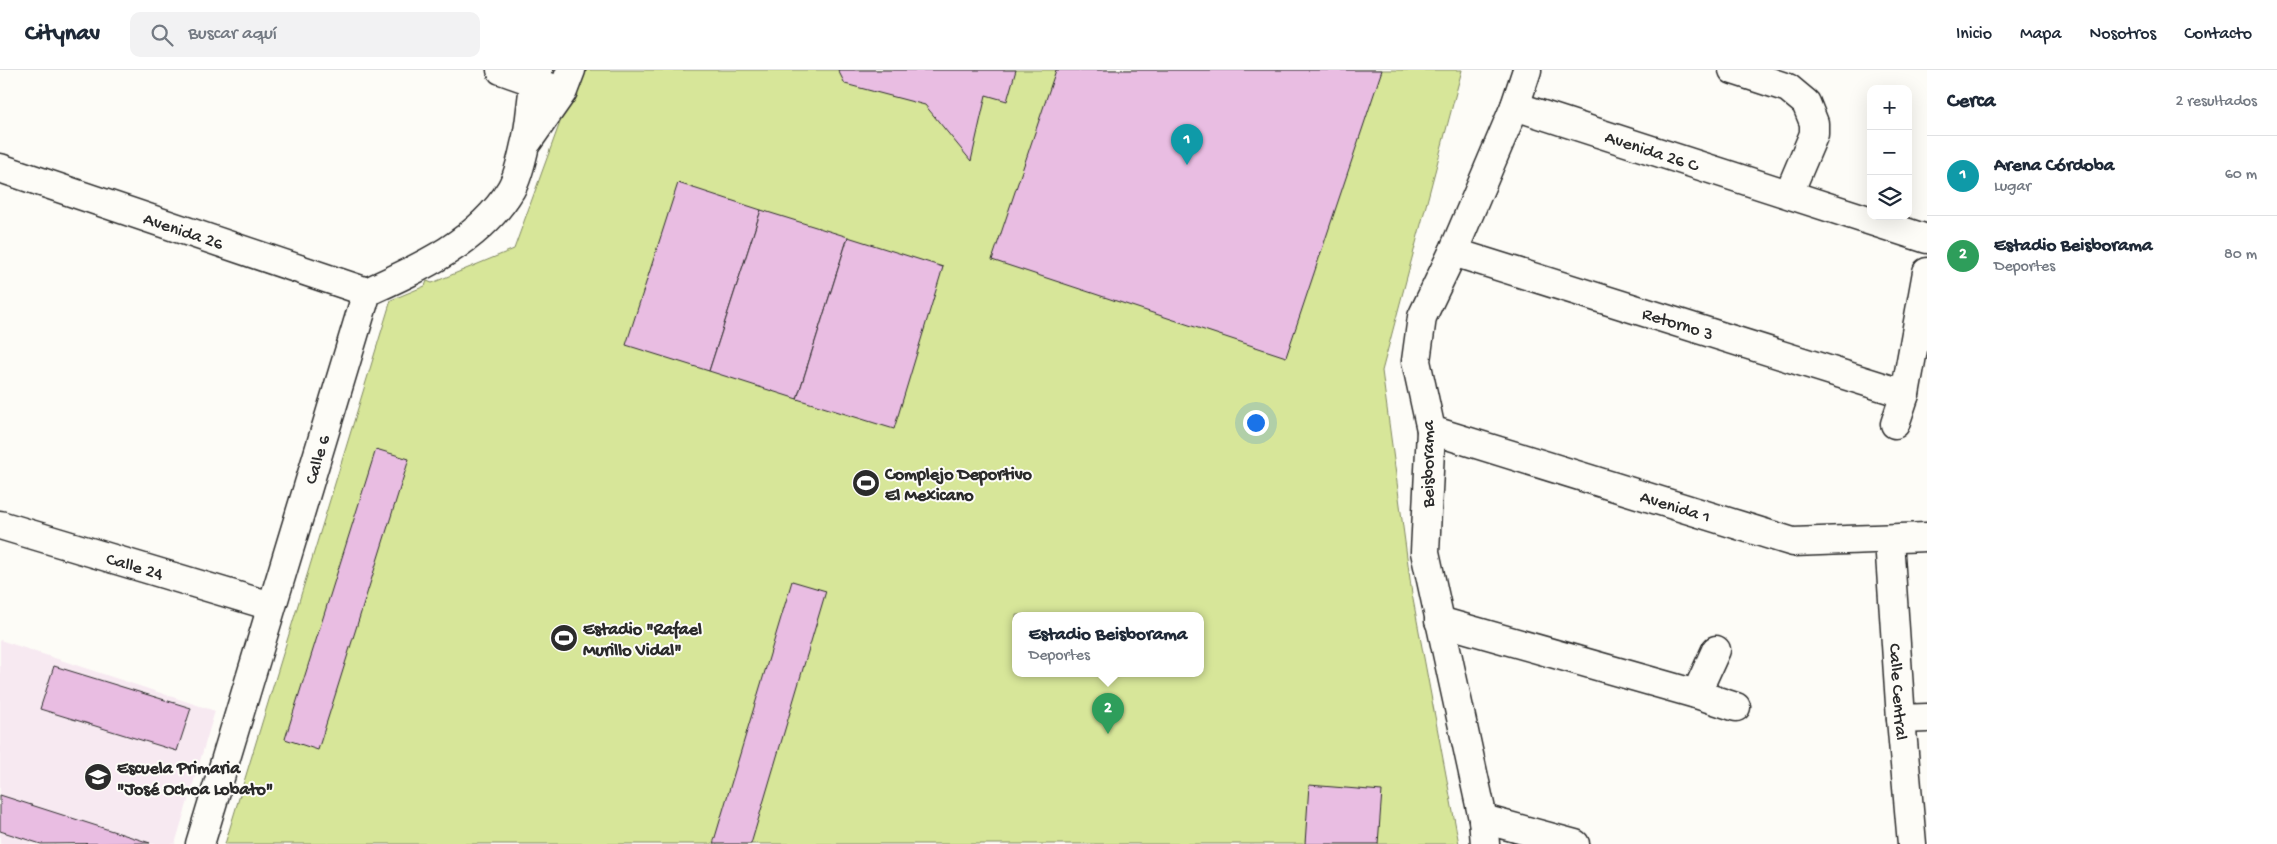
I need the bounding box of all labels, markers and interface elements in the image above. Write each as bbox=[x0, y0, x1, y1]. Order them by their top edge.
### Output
search box bbox=[130, 12, 480, 57]
text: Citynav bbox=[25, 20, 100, 49]
icon: search bbox=[148, 21, 176, 49]
text: Buscar aquí bbox=[188, 23, 277, 46]
text: Inicio bbox=[1956, 24, 1992, 45]
text: Mapa bbox=[2020, 24, 2061, 45]
text: Nosotros bbox=[2089, 24, 2156, 45]
text: Contacto bbox=[2184, 24, 2252, 45]
map controls bbox=[1867, 85, 1912, 220]
button: + bbox=[1867, 85, 1912, 130]
text: Cerca bbox=[1947, 90, 1995, 115]
text: 2 resultados bbox=[2176, 93, 2257, 112]
pin: 1 bbox=[1171, 124, 1203, 165]
street label: Avenida 26 C bbox=[1602, 128, 1702, 178]
button: − bbox=[1867, 130, 1912, 175]
text: Arena Córdoba bbox=[1994, 155, 2114, 178]
text: 1 bbox=[1960, 166, 1966, 185]
text: 60 m bbox=[2225, 166, 2257, 185]
button: layers bbox=[1867, 175, 1912, 220]
text: Lugar bbox=[1994, 178, 2031, 197]
street label: Avenida 26 bbox=[140, 209, 227, 256]
text: Estadio Beisborama bbox=[1994, 235, 2153, 258]
text: 2 bbox=[1959, 246, 1967, 265]
text: 80 m bbox=[2224, 246, 2257, 265]
text: Deportes bbox=[1994, 258, 2055, 277]
street label: Retorno 3 bbox=[1639, 304, 1716, 346]
your location bbox=[1243, 410, 1269, 436]
street label: Beisborama bbox=[1419, 419, 1440, 509]
street label: Calle 6 bbox=[301, 432, 336, 487]
place label: Complejo Deportivo El Mexicano bbox=[884, 465, 1033, 507]
sports icon: Complejo Deportivo El Mexicano bbox=[851, 468, 881, 498]
street label: Avenida 1 bbox=[1637, 487, 1713, 529]
street label: Calle 24 bbox=[103, 549, 166, 586]
popup bbox=[1012, 612, 1204, 677]
place label: Estadio "Rafael Murillo Vidal" bbox=[583, 620, 702, 662]
sports icon: Estadio "Rafael Murillo Vidal" bbox=[549, 623, 579, 653]
text: Estadio Beisborama bbox=[1029, 624, 1187, 647]
street label: Calle Central bbox=[1883, 643, 1911, 741]
text: Deportes bbox=[1029, 647, 1090, 666]
pin: 2 bbox=[1092, 693, 1124, 734]
place label: Escuela Primaria "José Ochoa Lobato" bbox=[117, 759, 273, 801]
school or university icon: Escuela Primaria "José Ochoa Lobato" bbox=[83, 762, 113, 792]

